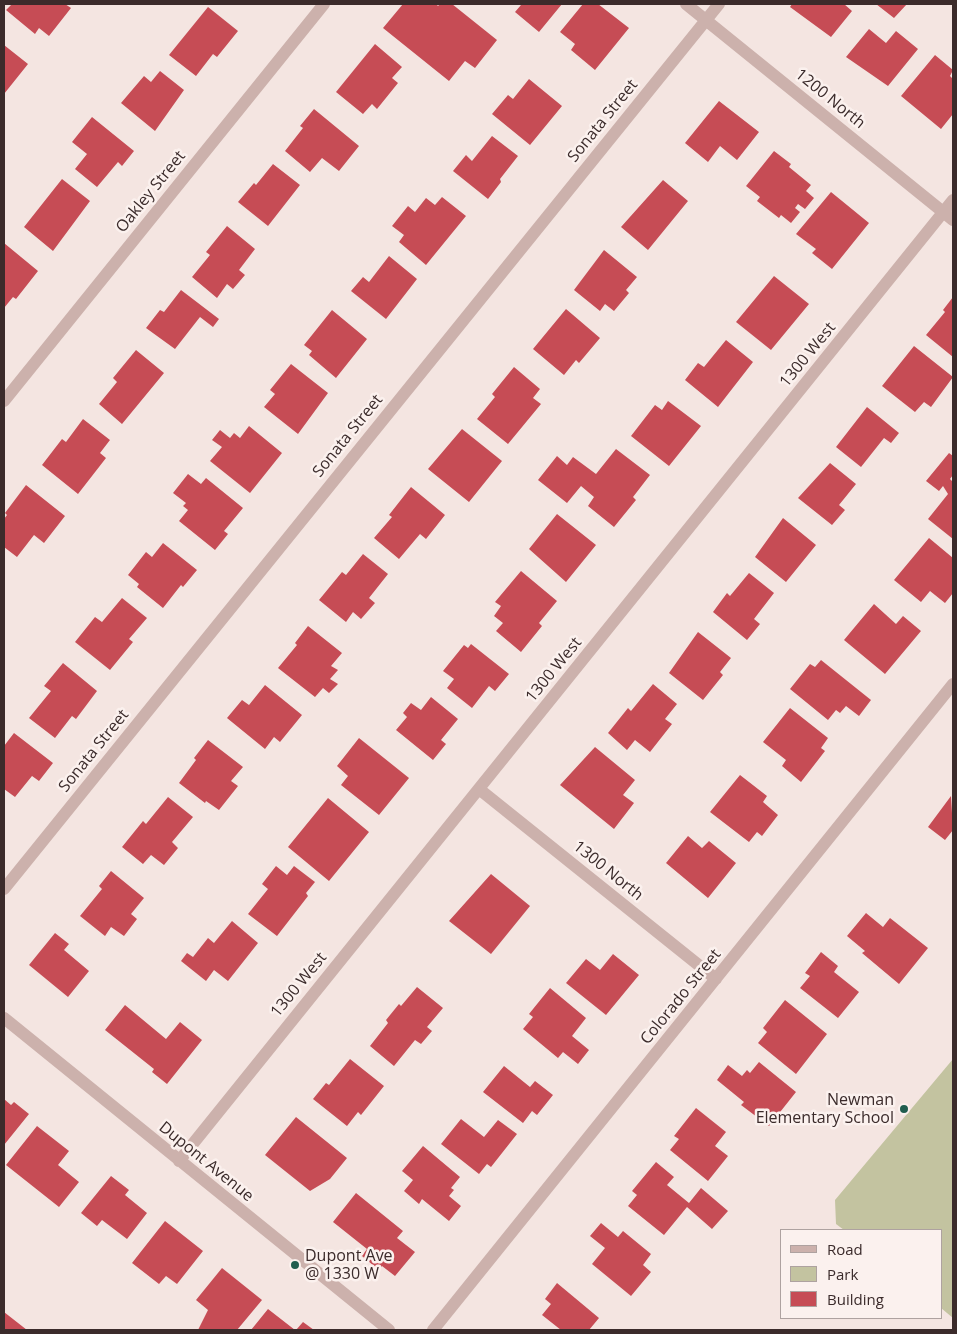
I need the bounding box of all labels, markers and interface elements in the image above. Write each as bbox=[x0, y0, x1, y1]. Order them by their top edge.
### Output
street label: 1200 North bbox=[791, 65, 869, 133]
street label: Sonata Street bbox=[564, 76, 642, 166]
street label: Oakley Street bbox=[112, 147, 190, 237]
street label: 1300 West bbox=[776, 319, 840, 391]
street label: Sonata Street bbox=[309, 391, 387, 481]
street label: 1300 West bbox=[522, 634, 586, 706]
street label: Sonata Street bbox=[55, 706, 133, 796]
street label: 1300 North bbox=[569, 837, 647, 905]
street label: Colorado Street bbox=[637, 945, 725, 1049]
street label: 1300 West bbox=[267, 949, 331, 1021]
place label: Newman Elementary School bbox=[756, 1090, 894, 1128]
marker: Newman Elementary School bbox=[898, 1103, 910, 1115]
street label: Dupont Avenue bbox=[155, 1118, 257, 1206]
legend bbox=[780, 1229, 942, 1319]
text: Road bbox=[827, 1239, 863, 1259]
place label: Dupont Ave @ 1330 W bbox=[305, 1246, 393, 1284]
marker: Dupont Ave @ 1330 W bbox=[289, 1259, 301, 1271]
text: Park bbox=[827, 1264, 858, 1284]
text: Building bbox=[827, 1289, 884, 1309]

